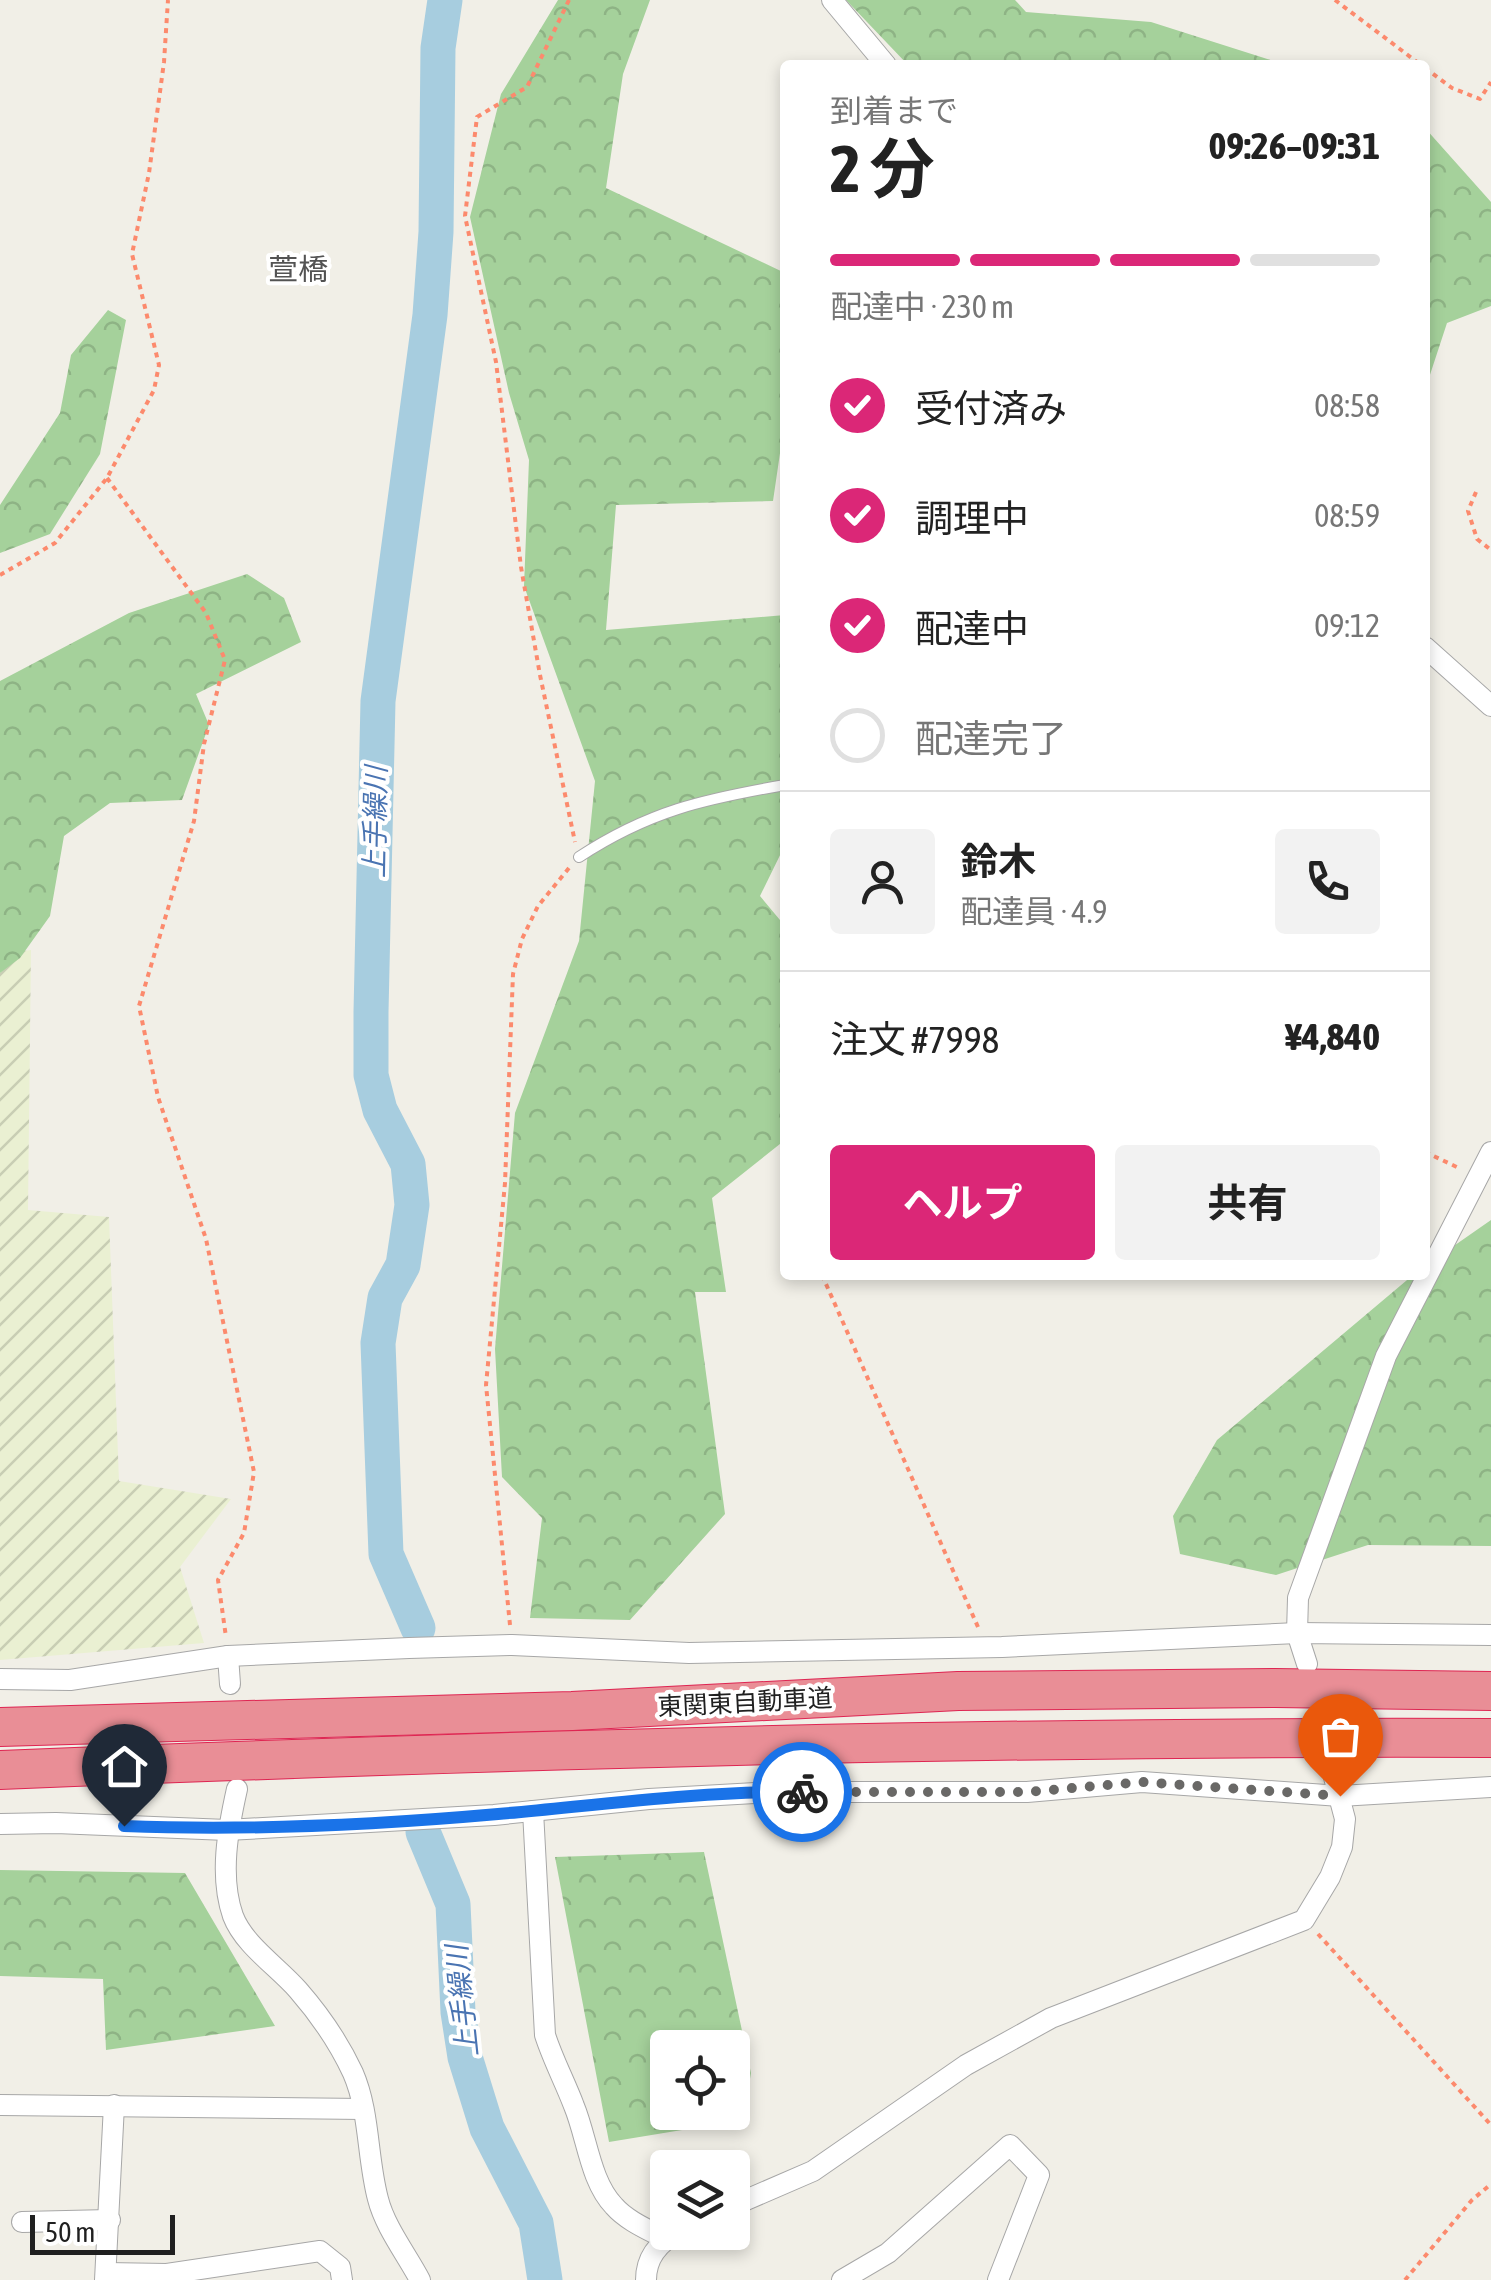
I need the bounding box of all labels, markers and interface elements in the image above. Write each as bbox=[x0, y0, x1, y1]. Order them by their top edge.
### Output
text: 到着まで bbox=[830, 92, 958, 129]
text: 09:26–09:31 bbox=[1208, 124, 1380, 167]
text: 2 分 bbox=[830, 131, 934, 206]
district label: 萱橋 bbox=[268, 252, 328, 286]
text: 配達中 · 230 m bbox=[830, 288, 1014, 325]
icon: check bbox=[830, 378, 885, 433]
text: 受付済み bbox=[915, 387, 1067, 430]
text: 08:58 bbox=[1314, 387, 1380, 424]
icon: check bbox=[830, 488, 885, 543]
text: 調理中 bbox=[915, 497, 1029, 540]
text: 08:59 bbox=[1314, 497, 1380, 534]
icon: check bbox=[830, 598, 885, 653]
text: 配達中 bbox=[915, 607, 1029, 650]
text: 09:12 bbox=[1314, 607, 1380, 644]
text: 配達完了 bbox=[915, 717, 1067, 760]
water label: 上手繰川 bbox=[358, 763, 392, 878]
button: person bbox=[830, 829, 935, 934]
button: phone bbox=[1275, 829, 1380, 934]
text: 鈴木 bbox=[960, 840, 1036, 883]
text: 配達員 · 4.9 bbox=[960, 893, 1107, 930]
text: ¥4,840 bbox=[1285, 1015, 1380, 1058]
text: 注文 #7998 bbox=[830, 1018, 999, 1061]
button: ヘルプ bbox=[830, 1145, 1095, 1260]
button: 共有 bbox=[1115, 1145, 1380, 1260]
street label: 東関東自動車道 bbox=[657, 1683, 833, 1721]
pin bbox=[1298, 1694, 1383, 1797]
icon: bag bbox=[1313, 1709, 1368, 1764]
pin bbox=[82, 1724, 167, 1827]
icon: home bbox=[97, 1739, 152, 1794]
courier bbox=[752, 1742, 852, 1842]
icon: bike bbox=[775, 1765, 830, 1820]
water label: 上手繰川 bbox=[440, 1941, 484, 2058]
map controls bbox=[650, 2030, 750, 2250]
button: locate bbox=[650, 2030, 750, 2130]
button: layers bbox=[650, 2150, 750, 2250]
scale bar bbox=[30, 2210, 175, 2254]
text: 50 m bbox=[45, 2216, 95, 2248]

